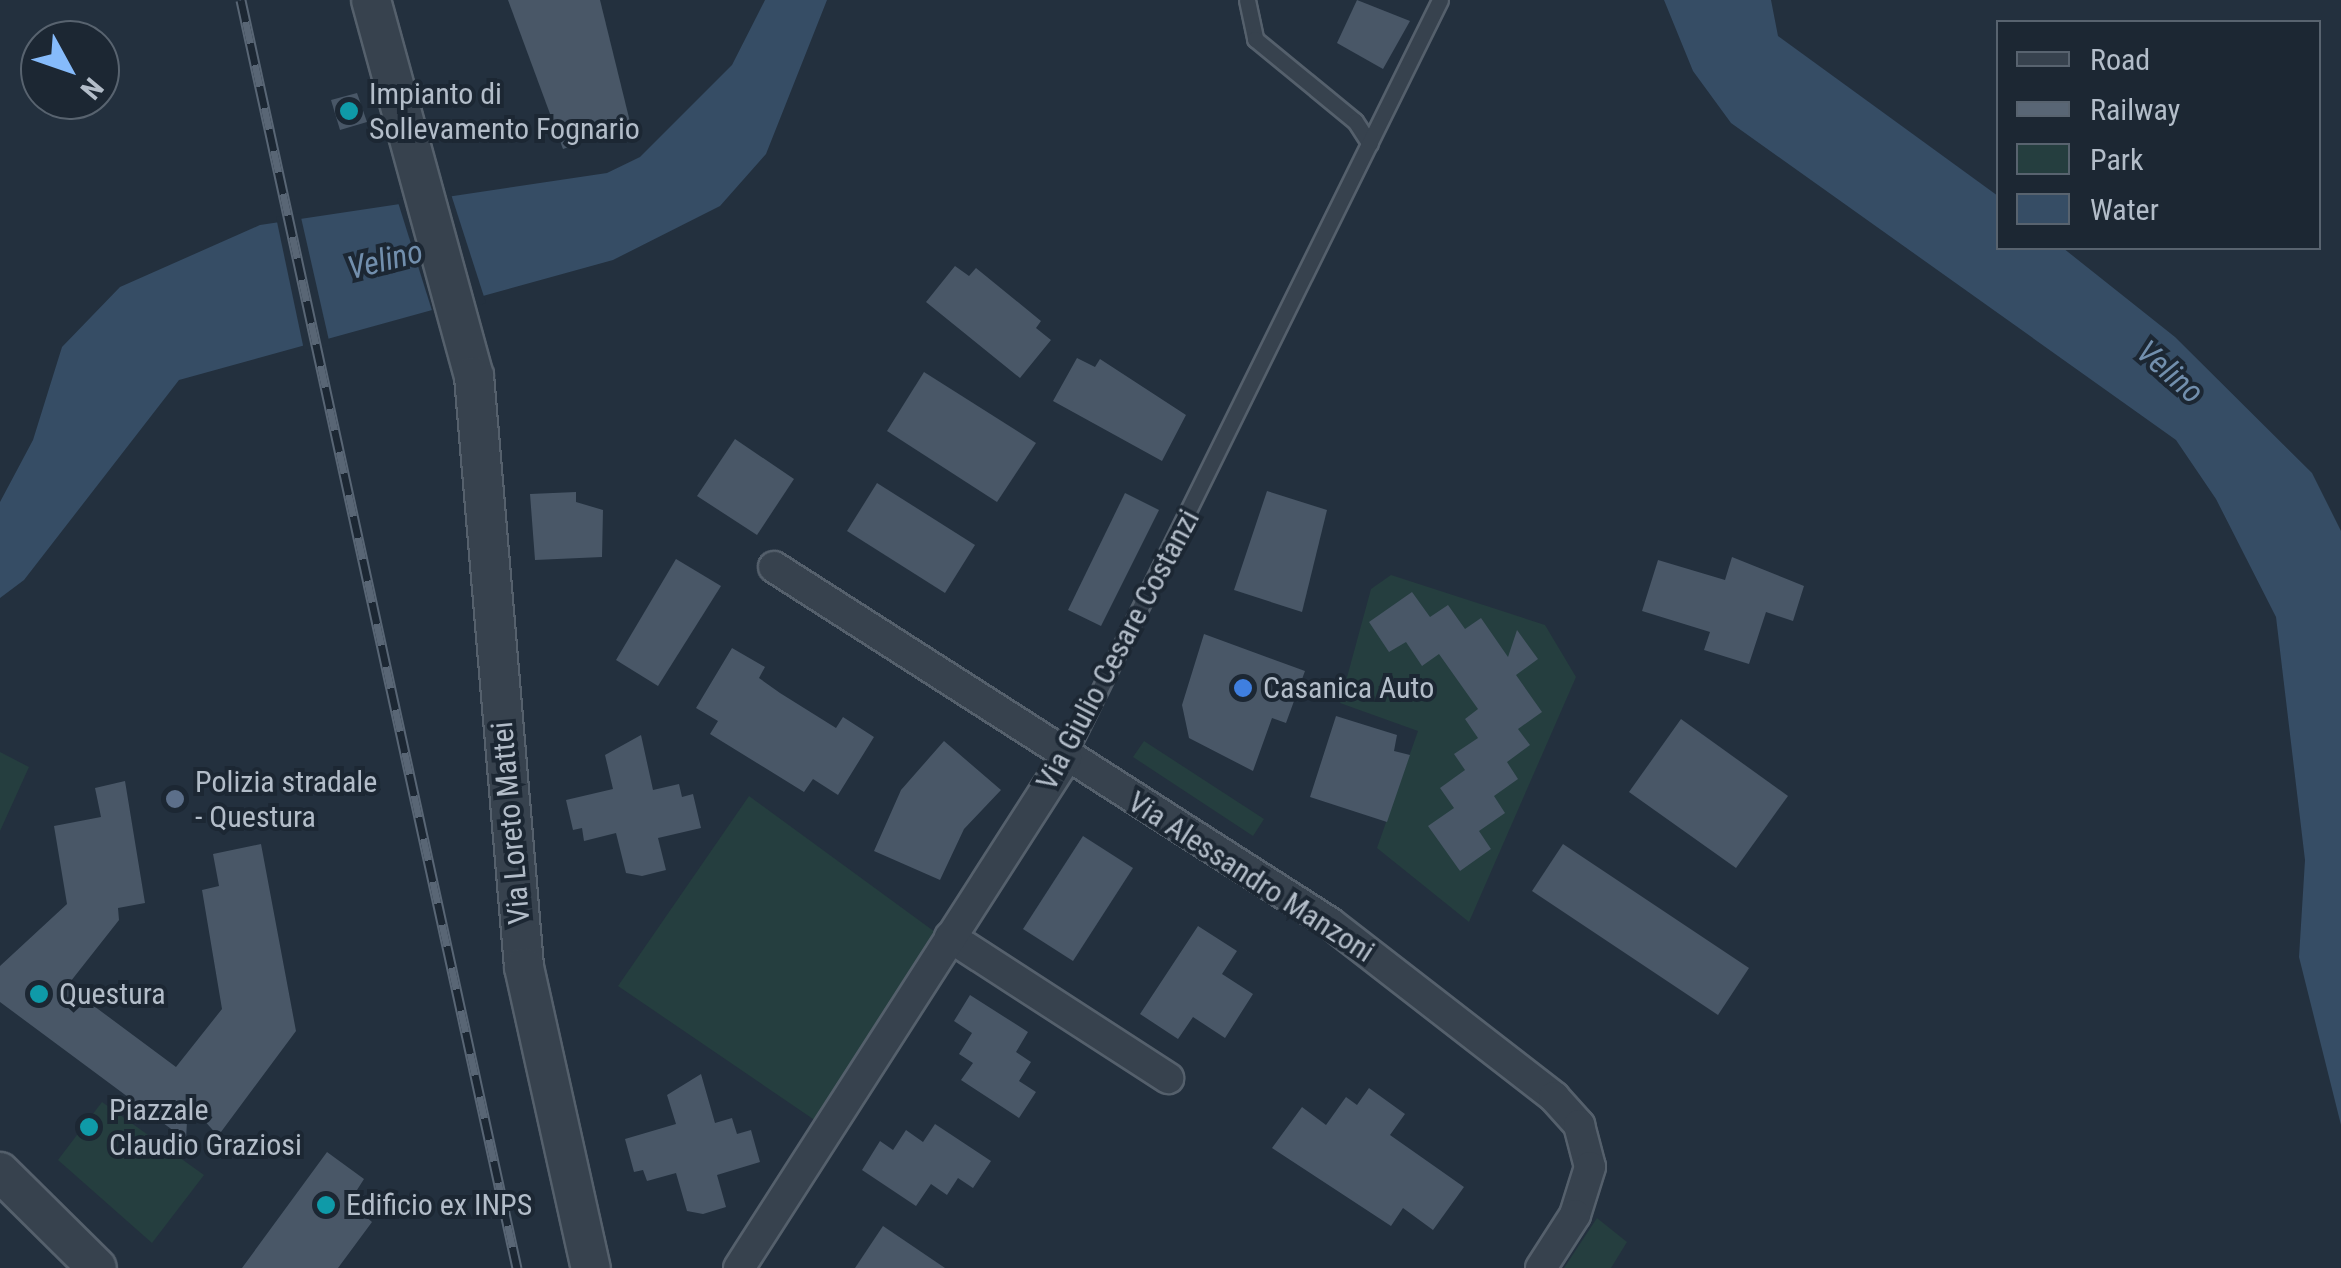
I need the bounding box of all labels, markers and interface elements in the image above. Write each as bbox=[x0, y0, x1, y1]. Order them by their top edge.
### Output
north arrow bbox=[20, 20, 120, 120]
legend bbox=[1996, 20, 2321, 250]
text: Road bbox=[2090, 42, 2150, 77]
text: N bbox=[74, 71, 110, 105]
place label: Impianto di Sollevamento Fognario bbox=[369, 76, 640, 146]
text: Railway bbox=[2090, 92, 2180, 127]
marker: Impianto di Sollevamento Fognario bbox=[338, 100, 360, 122]
text: Park bbox=[2090, 142, 2144, 177]
text: Water bbox=[2090, 192, 2159, 227]
water label: Velino bbox=[343, 232, 427, 288]
water label: Velino bbox=[2129, 333, 2211, 411]
street label: Via Giulio Cesare Costanzi bbox=[1029, 504, 1207, 796]
place label: Casanica Auto bbox=[1263, 670, 1434, 706]
marker: Casanica Auto bbox=[1232, 677, 1254, 699]
street label: Via Loreto Mattei bbox=[484, 720, 538, 926]
place label: Polizia stradale - Questura bbox=[195, 764, 377, 834]
street label: Via Alessandro Manzoni bbox=[1121, 784, 1381, 970]
marker: Polizia stradale - Questura bbox=[164, 788, 186, 810]
place label: Questura bbox=[59, 976, 166, 1012]
marker: Questura bbox=[28, 983, 50, 1005]
place label: Piazzale Claudio Graziosi bbox=[109, 1092, 302, 1162]
marker: Piazzale Claudio Graziosi bbox=[78, 1116, 100, 1138]
place label: Edificio ex INPS bbox=[346, 1187, 532, 1223]
marker: Edificio ex INPS bbox=[315, 1194, 337, 1216]

